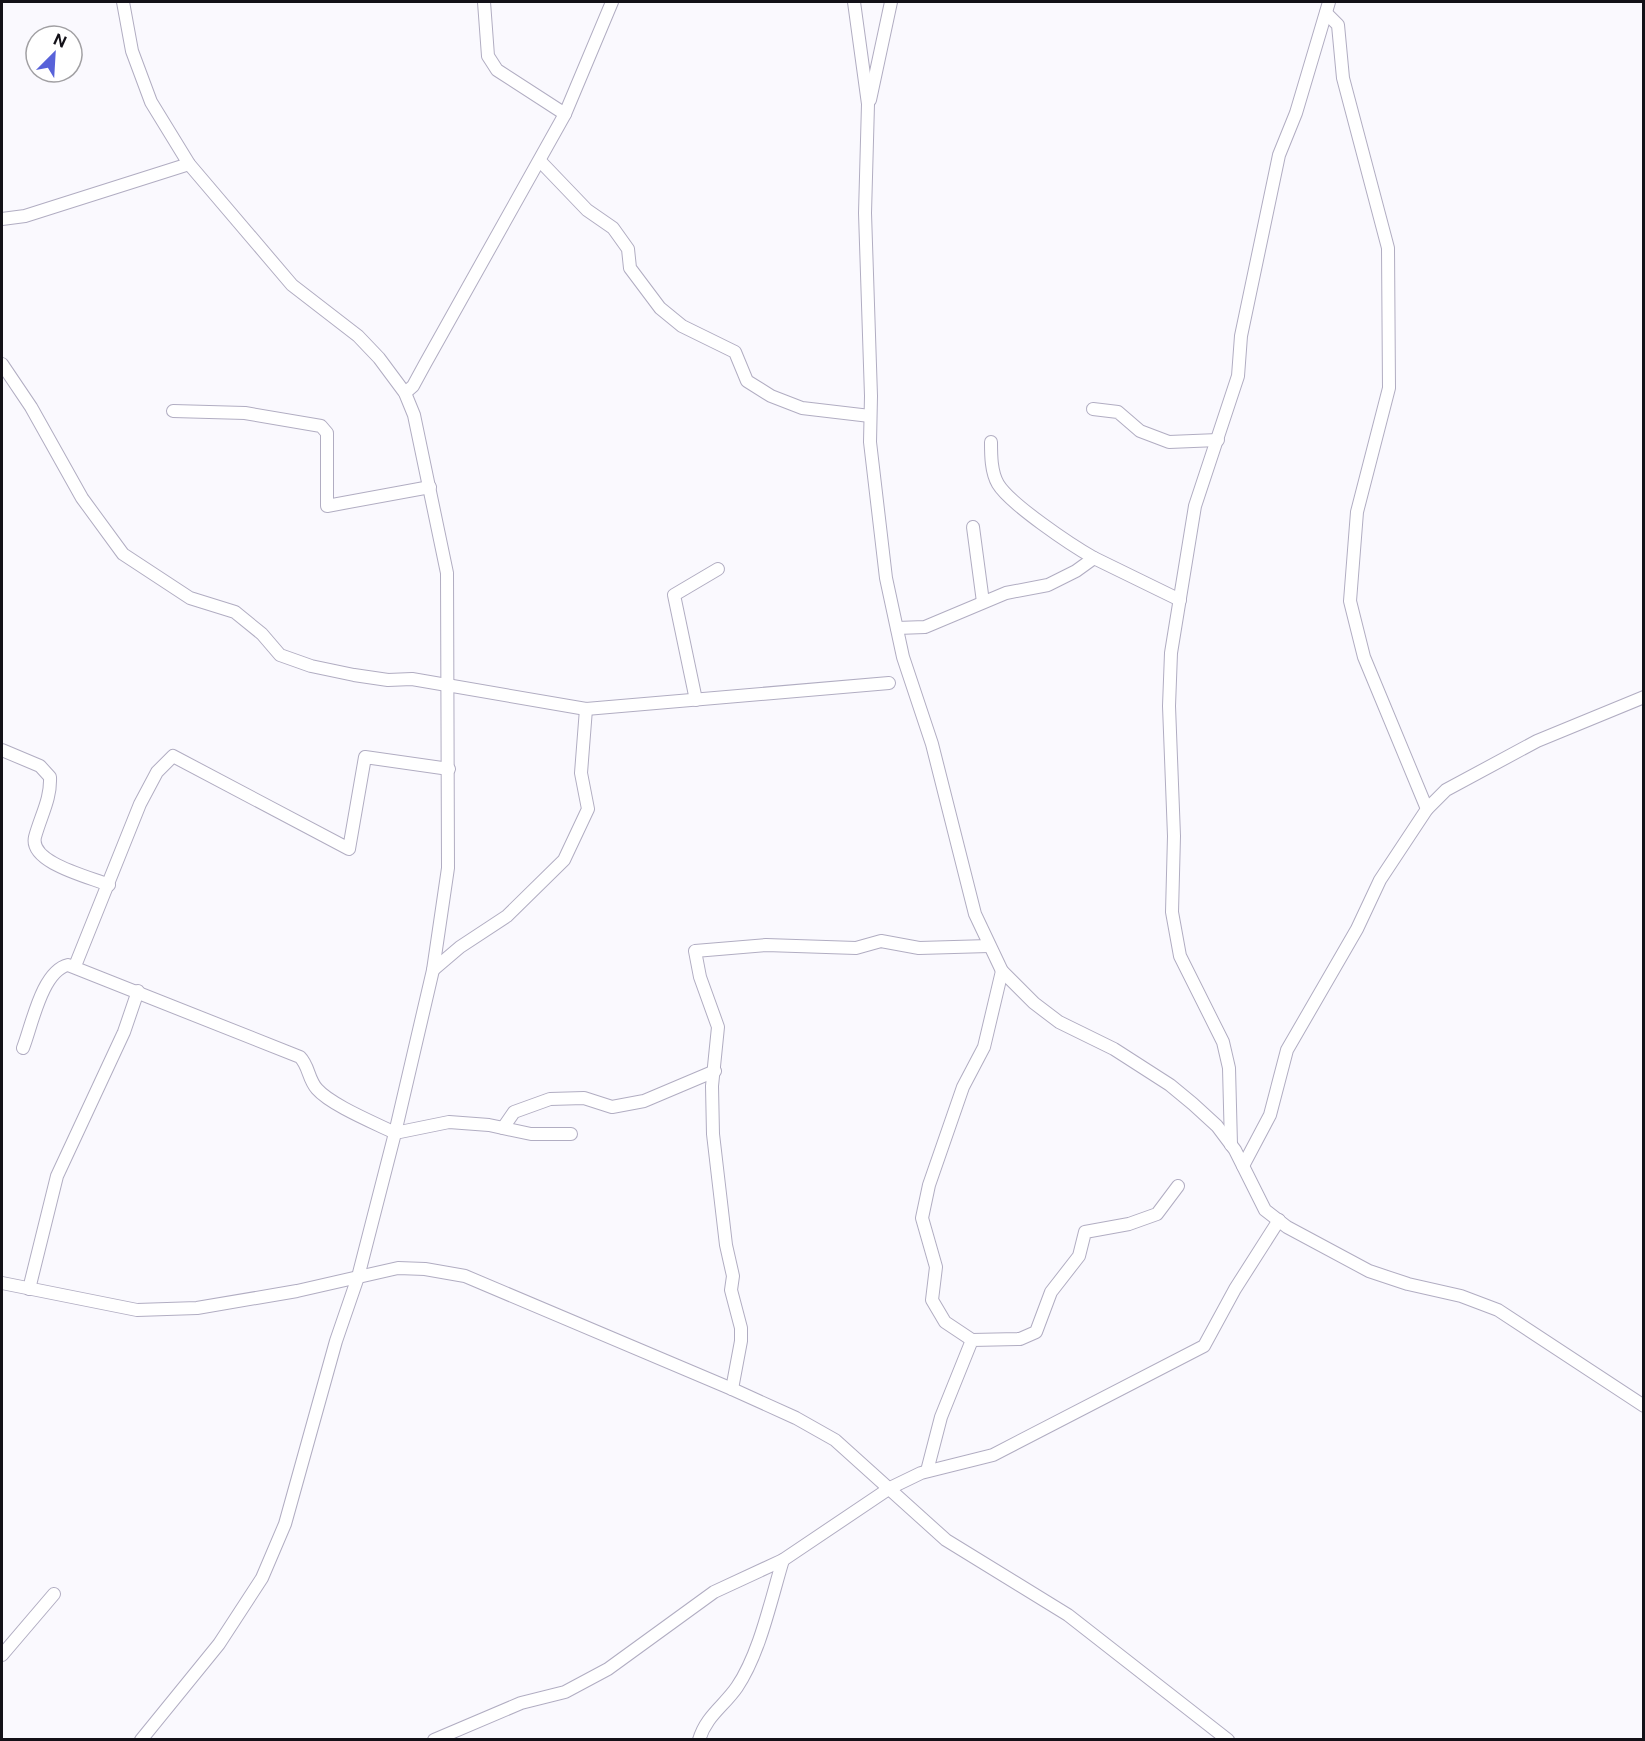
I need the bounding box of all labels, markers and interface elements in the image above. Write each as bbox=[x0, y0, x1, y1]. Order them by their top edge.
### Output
north arrow bbox=[24, 24, 84, 84]
text: N bbox=[50, 30, 69, 52]

